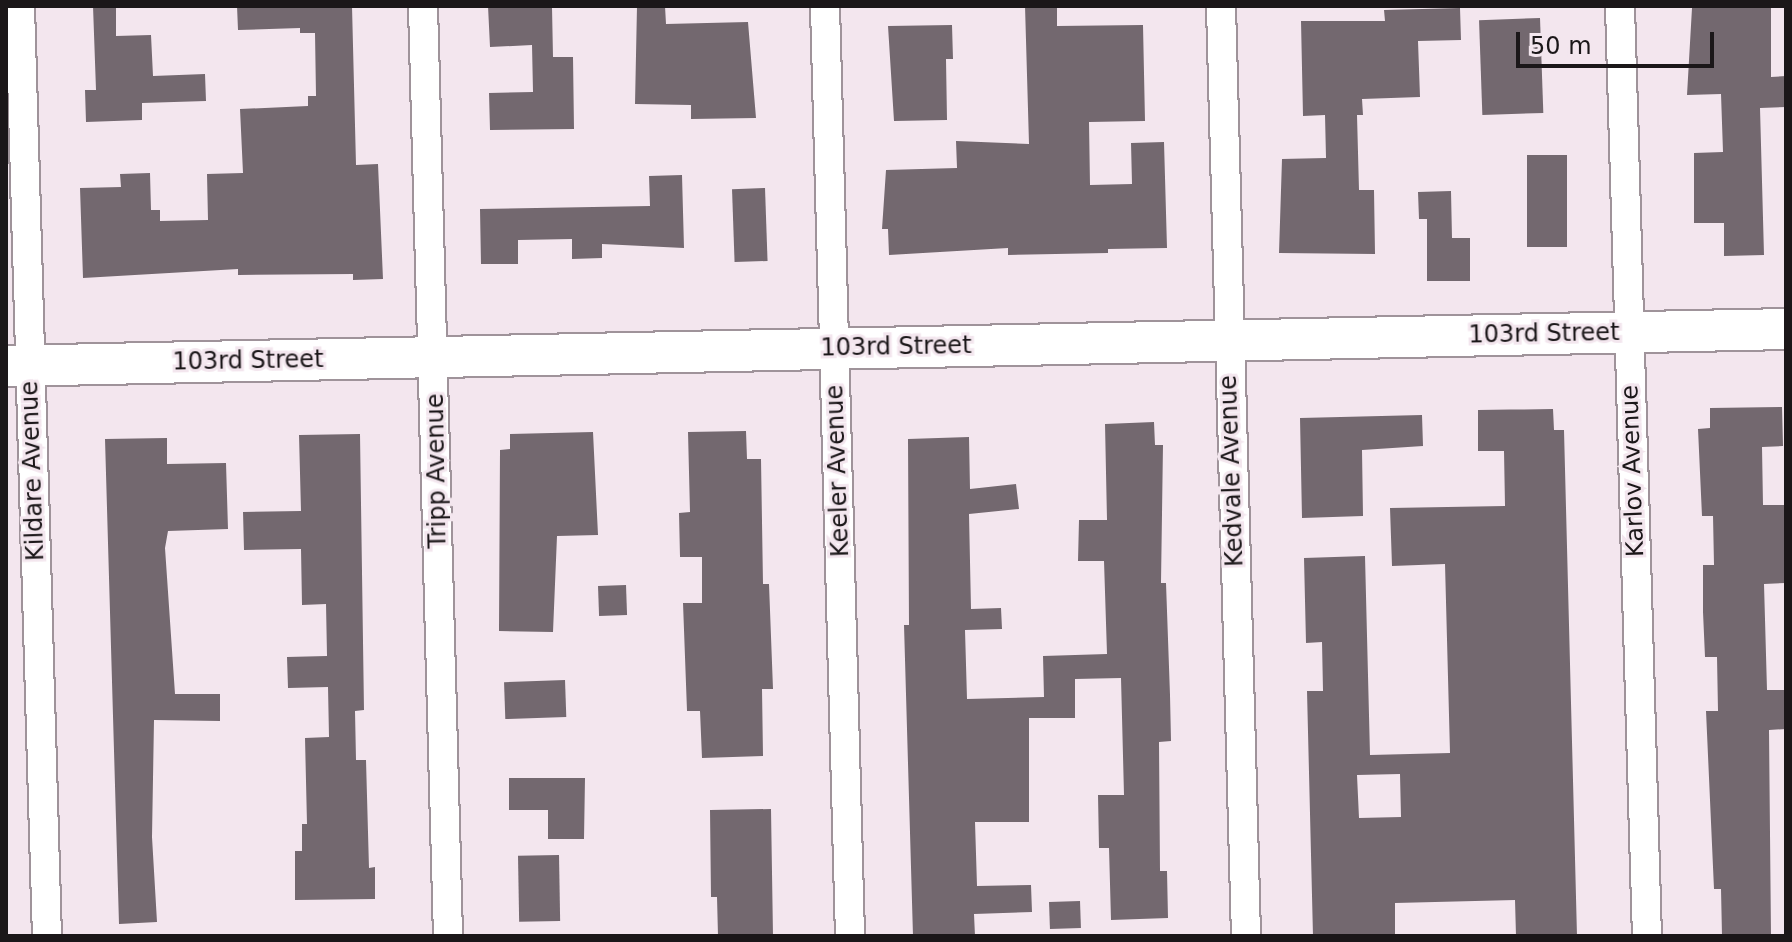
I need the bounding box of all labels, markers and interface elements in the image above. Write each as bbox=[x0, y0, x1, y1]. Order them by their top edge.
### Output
scale bar bbox=[1520, 16, 1718, 66]
text: 50 m bbox=[1530, 32, 1592, 60]
street label: 103rd Street bbox=[1468, 318, 1620, 350]
street label: 103rd Street bbox=[820, 331, 972, 363]
street label: 103rd Street bbox=[172, 345, 324, 377]
street label: Kedvale Avenue bbox=[1214, 375, 1250, 567]
street label: Kildare Avenue bbox=[15, 381, 51, 561]
street label: Keeler Avenue bbox=[821, 384, 855, 558]
street label: Karlov Avenue bbox=[1616, 384, 1650, 558]
street label: Tripp Avenue bbox=[421, 393, 453, 549]

